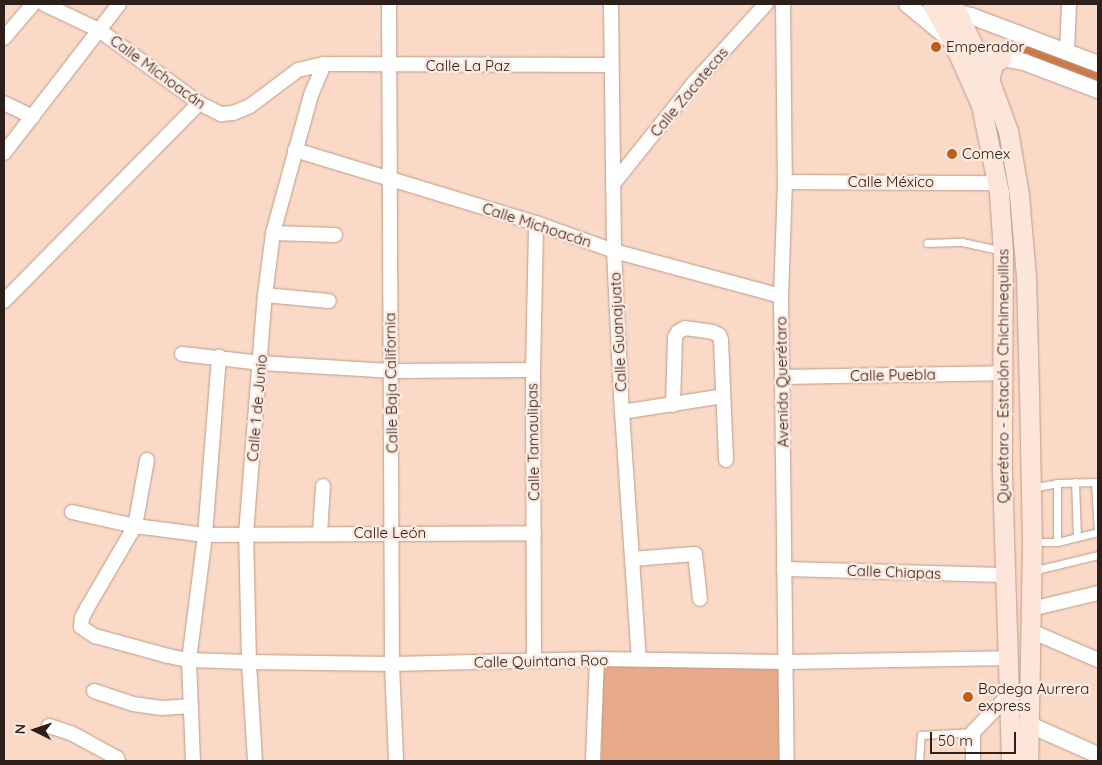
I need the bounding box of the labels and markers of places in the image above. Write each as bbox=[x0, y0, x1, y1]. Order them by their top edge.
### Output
place label: Emperador bbox=[946, 38, 1024, 56]
marker: Emperador bbox=[930, 41, 942, 53]
place label: Comex bbox=[962, 145, 1010, 163]
marker: Comex bbox=[946, 148, 958, 160]
place label: Bodega Aurrera express bbox=[978, 679, 1089, 714]
marker: Bodega Aurrera express bbox=[962, 691, 974, 703]

